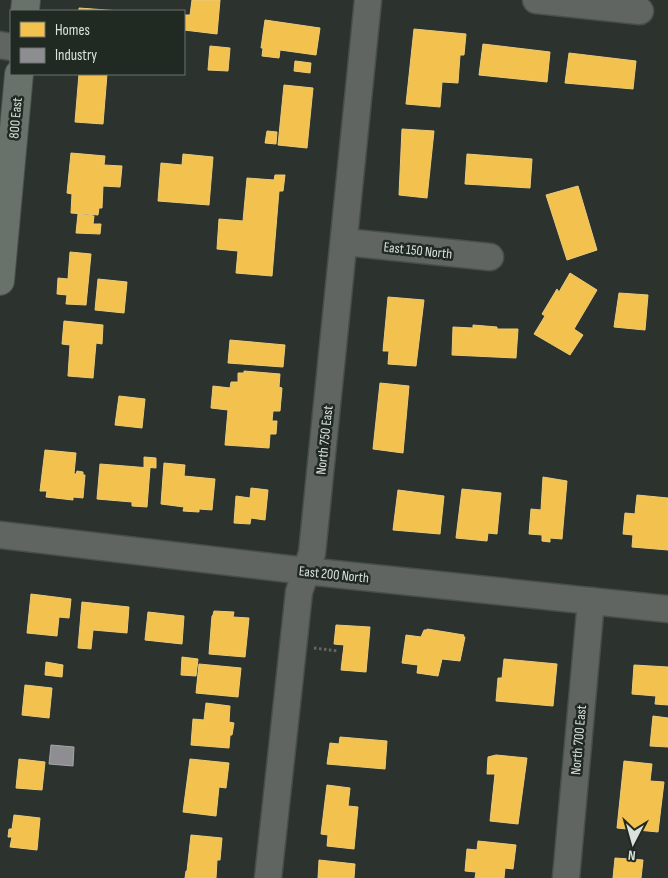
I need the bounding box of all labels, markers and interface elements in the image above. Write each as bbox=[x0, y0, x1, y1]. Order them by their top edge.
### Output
legend bbox=[10, 10, 185, 75]
text: Homes bbox=[55, 21, 90, 40]
text: Industry bbox=[55, 46, 97, 65]
street label: 800 East bbox=[5, 97, 26, 139]
street label: East 150 North bbox=[383, 238, 453, 263]
street label: North 750 East bbox=[312, 405, 337, 476]
street label: East 200 North bbox=[298, 562, 370, 587]
street label: North 700 East bbox=[567, 704, 590, 776]
north arrow bbox=[608, 818, 658, 868]
text: N bbox=[627, 847, 636, 864]

